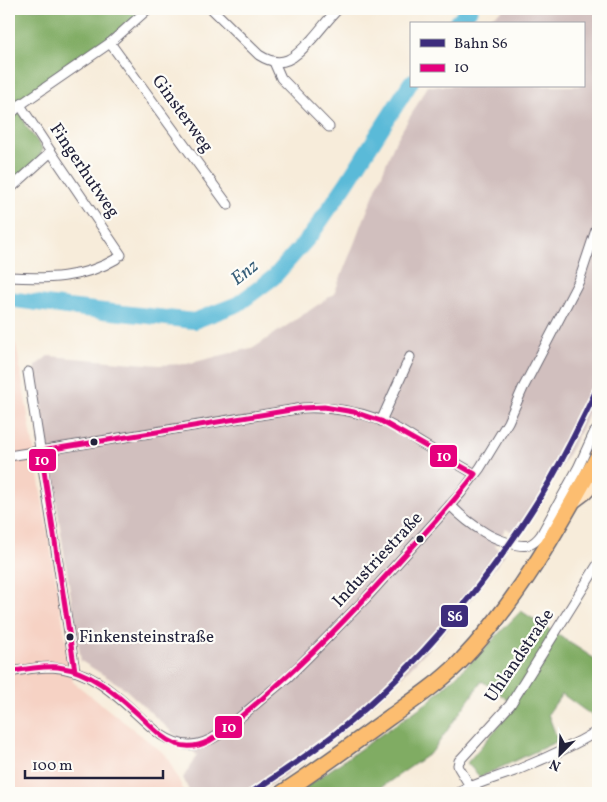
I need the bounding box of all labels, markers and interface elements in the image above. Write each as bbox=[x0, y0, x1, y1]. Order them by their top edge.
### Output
legend bbox=[410, 22, 584, 88]
text: Bahn S6 bbox=[454, 34, 508, 55]
text: 10 bbox=[454, 58, 469, 79]
street label: Ginsterweg bbox=[145, 70, 219, 158]
street label: Fingerhutweg bbox=[43, 119, 125, 223]
water label: Enz bbox=[226, 254, 265, 292]
unlabelled marker bbox=[89, 437, 99, 447]
line badge: 10 bbox=[429, 444, 458, 468]
line badge: 10 bbox=[28, 448, 57, 472]
text: 10 bbox=[437, 448, 451, 467]
text: 10 bbox=[35, 452, 49, 471]
street label: Industriestraße bbox=[327, 507, 429, 613]
unlabelled marker bbox=[415, 534, 425, 544]
line badge: S6 bbox=[440, 604, 469, 628]
street label: Uhlandstraße bbox=[479, 604, 561, 708]
text: S6 bbox=[447, 608, 463, 627]
place label: Finkensteinstraße bbox=[79, 626, 214, 649]
marker: Finkensteinstraße bbox=[65, 632, 75, 642]
line badge: 10 bbox=[214, 715, 243, 739]
text: 10 bbox=[222, 719, 236, 738]
north arrow bbox=[534, 730, 584, 780]
scale bar bbox=[25, 747, 162, 779]
text: N bbox=[547, 754, 564, 775]
text: 100 m bbox=[32, 756, 72, 777]

